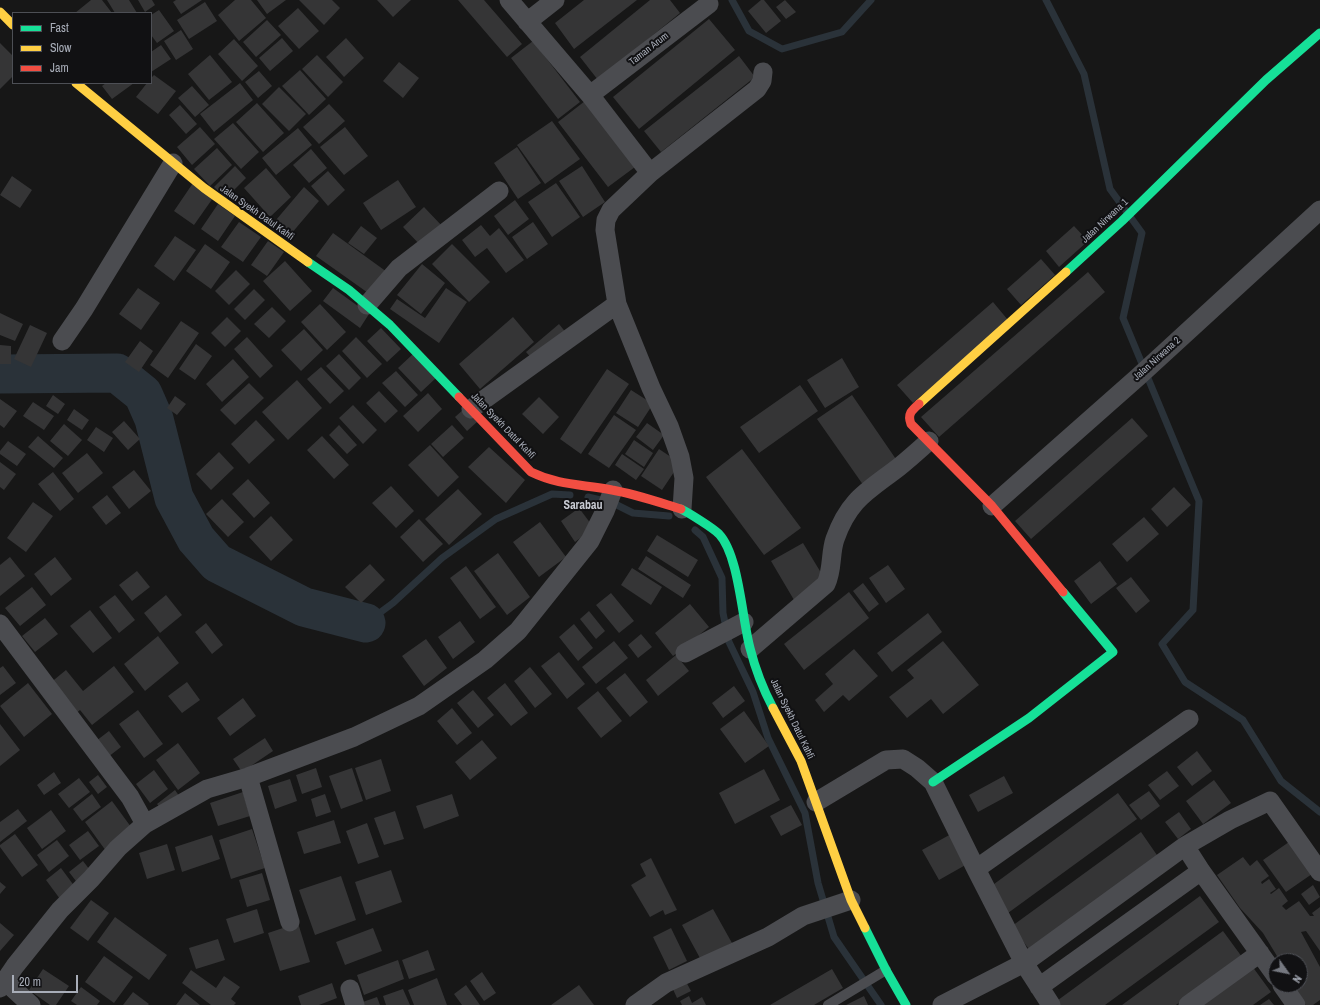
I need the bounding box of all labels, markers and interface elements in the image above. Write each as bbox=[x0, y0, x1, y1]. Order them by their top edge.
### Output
legend bbox=[12, 12, 152, 84]
text: Fast bbox=[50, 20, 69, 36]
street label: Taman Arum bbox=[627, 30, 671, 68]
text: Slow bbox=[50, 40, 71, 56]
text: Jam bbox=[50, 60, 69, 76]
street label: Jalan Syekh Datul Kahfi bbox=[218, 183, 296, 243]
street label: Jalan Nirwana 1 bbox=[1079, 196, 1131, 246]
street label: Jalan Nirwana 2 bbox=[1131, 335, 1183, 383]
street label: Jalan Syekh Datul Kahfi bbox=[468, 390, 538, 462]
district label: Sarabau bbox=[564, 499, 602, 513]
street label: Jalan Syekh Datul Kahfi bbox=[767, 677, 817, 761]
north arrow bbox=[1268, 953, 1308, 993]
scale bar bbox=[14, 967, 80, 993]
text: N bbox=[1290, 972, 1305, 986]
text: 20 m bbox=[19, 974, 41, 990]

